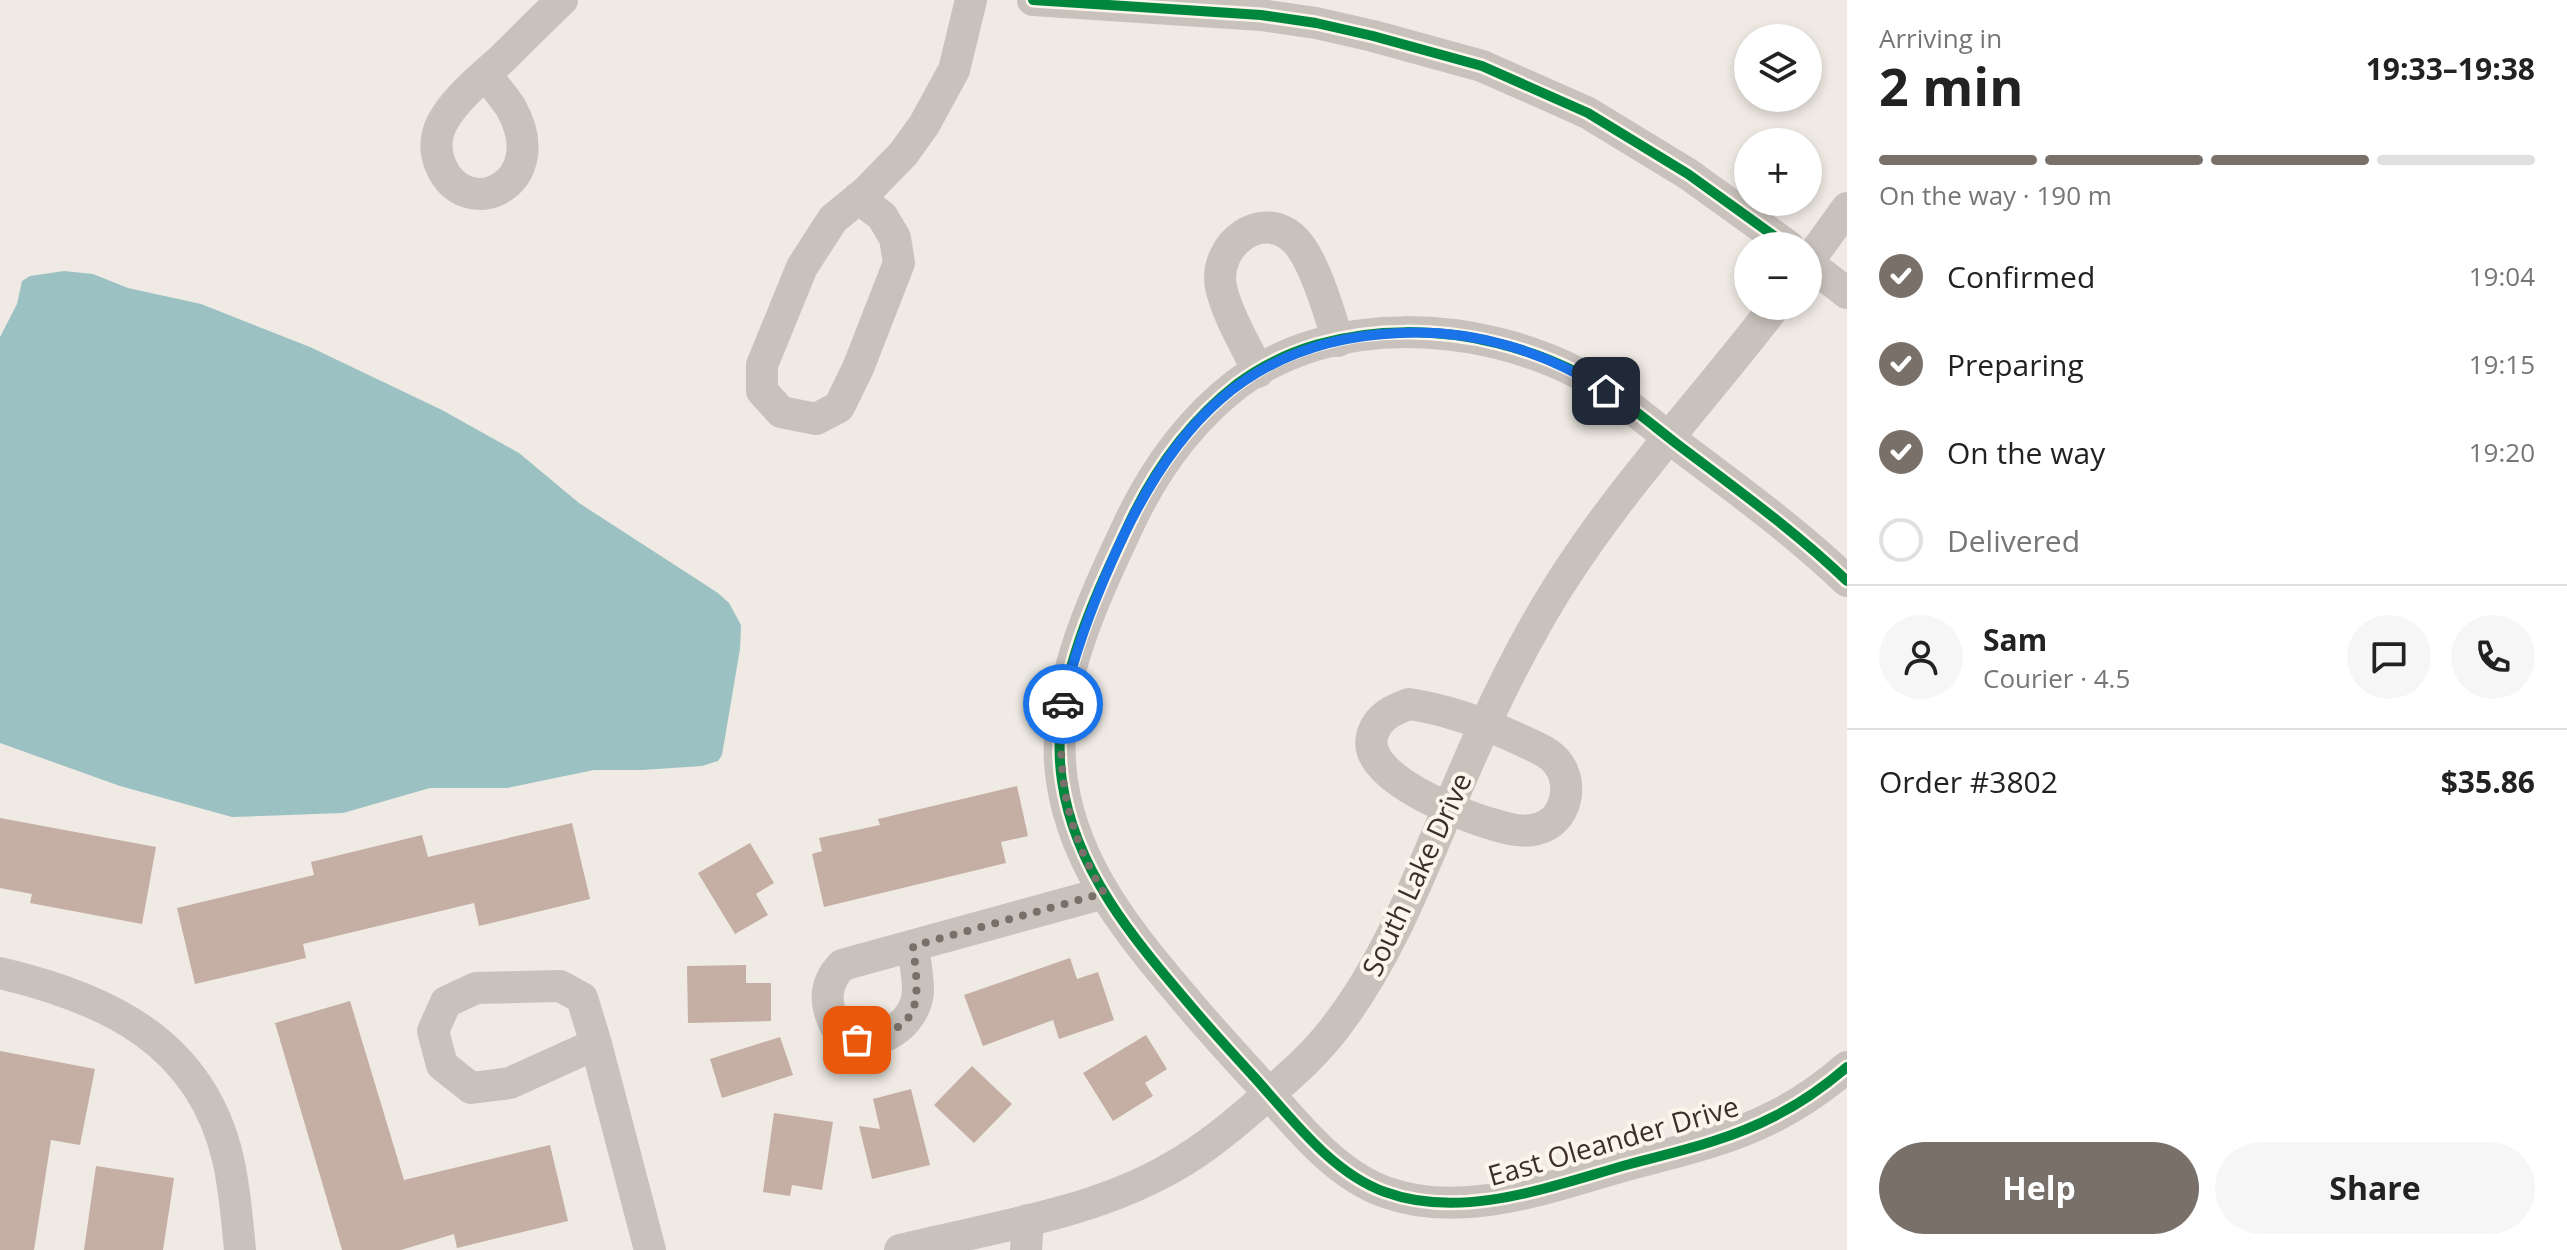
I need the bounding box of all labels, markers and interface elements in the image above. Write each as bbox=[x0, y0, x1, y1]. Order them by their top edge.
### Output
text: Arriving in bbox=[1879, 20, 2002, 56]
map controls bbox=[1734, 24, 1822, 320]
button: layers bbox=[1734, 24, 1822, 112]
text: 19:33–19:38 bbox=[2366, 48, 2535, 89]
text: 2 min bbox=[1879, 50, 2023, 121]
button: + bbox=[1734, 128, 1822, 216]
text: On the way · 190 m bbox=[1879, 177, 2112, 213]
button: − bbox=[1734, 232, 1822, 320]
icon: check bbox=[1879, 254, 1923, 298]
text: Confirmed bbox=[1947, 256, 2095, 297]
text: 19:04 bbox=[2469, 258, 2535, 294]
icon: check bbox=[1879, 342, 1923, 386]
text: Preparing bbox=[1947, 344, 2084, 385]
text: 19:15 bbox=[2469, 346, 2535, 382]
pin bbox=[1572, 357, 1640, 425]
icon: home bbox=[1584, 369, 1628, 413]
icon: check bbox=[1879, 430, 1923, 474]
text: On the way bbox=[1947, 432, 2105, 473]
text: 19:20 bbox=[2469, 434, 2535, 470]
text: Delivered bbox=[1947, 520, 2080, 561]
button: person bbox=[1879, 615, 1963, 699]
button: chat bbox=[2347, 615, 2431, 699]
button: phone bbox=[2451, 615, 2535, 699]
text: Sam bbox=[1983, 619, 2047, 660]
text: Courier · 4.5 bbox=[1983, 660, 2130, 696]
courier bbox=[1023, 664, 1103, 744]
icon: car bbox=[1041, 682, 1085, 726]
text: Order #3802 bbox=[1879, 761, 2058, 802]
text: $35.86 bbox=[2441, 761, 2535, 802]
street label: South Lake Drive bbox=[1352, 766, 1480, 982]
pin bbox=[823, 1006, 891, 1074]
icon: bag bbox=[835, 1018, 879, 1062]
street label: East Oleander Drive bbox=[1483, 1086, 1743, 1194]
button: Help bbox=[1879, 1142, 2199, 1234]
button: Share bbox=[2215, 1142, 2535, 1234]

